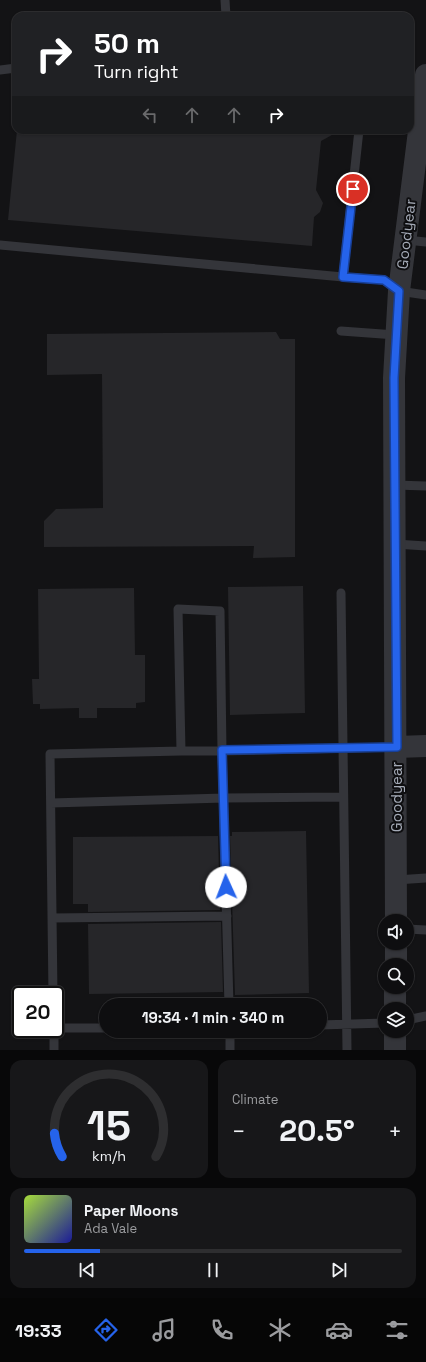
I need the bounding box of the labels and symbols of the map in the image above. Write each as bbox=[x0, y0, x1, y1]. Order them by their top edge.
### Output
pin bbox=[336, 172, 370, 206]
street label: Goodyear bbox=[392, 198, 420, 270]
street label: Goodyear bbox=[387, 761, 406, 832]
position arrow bbox=[205, 866, 247, 908]
speed limit sign: 20 bbox=[12, 986, 64, 1038]

